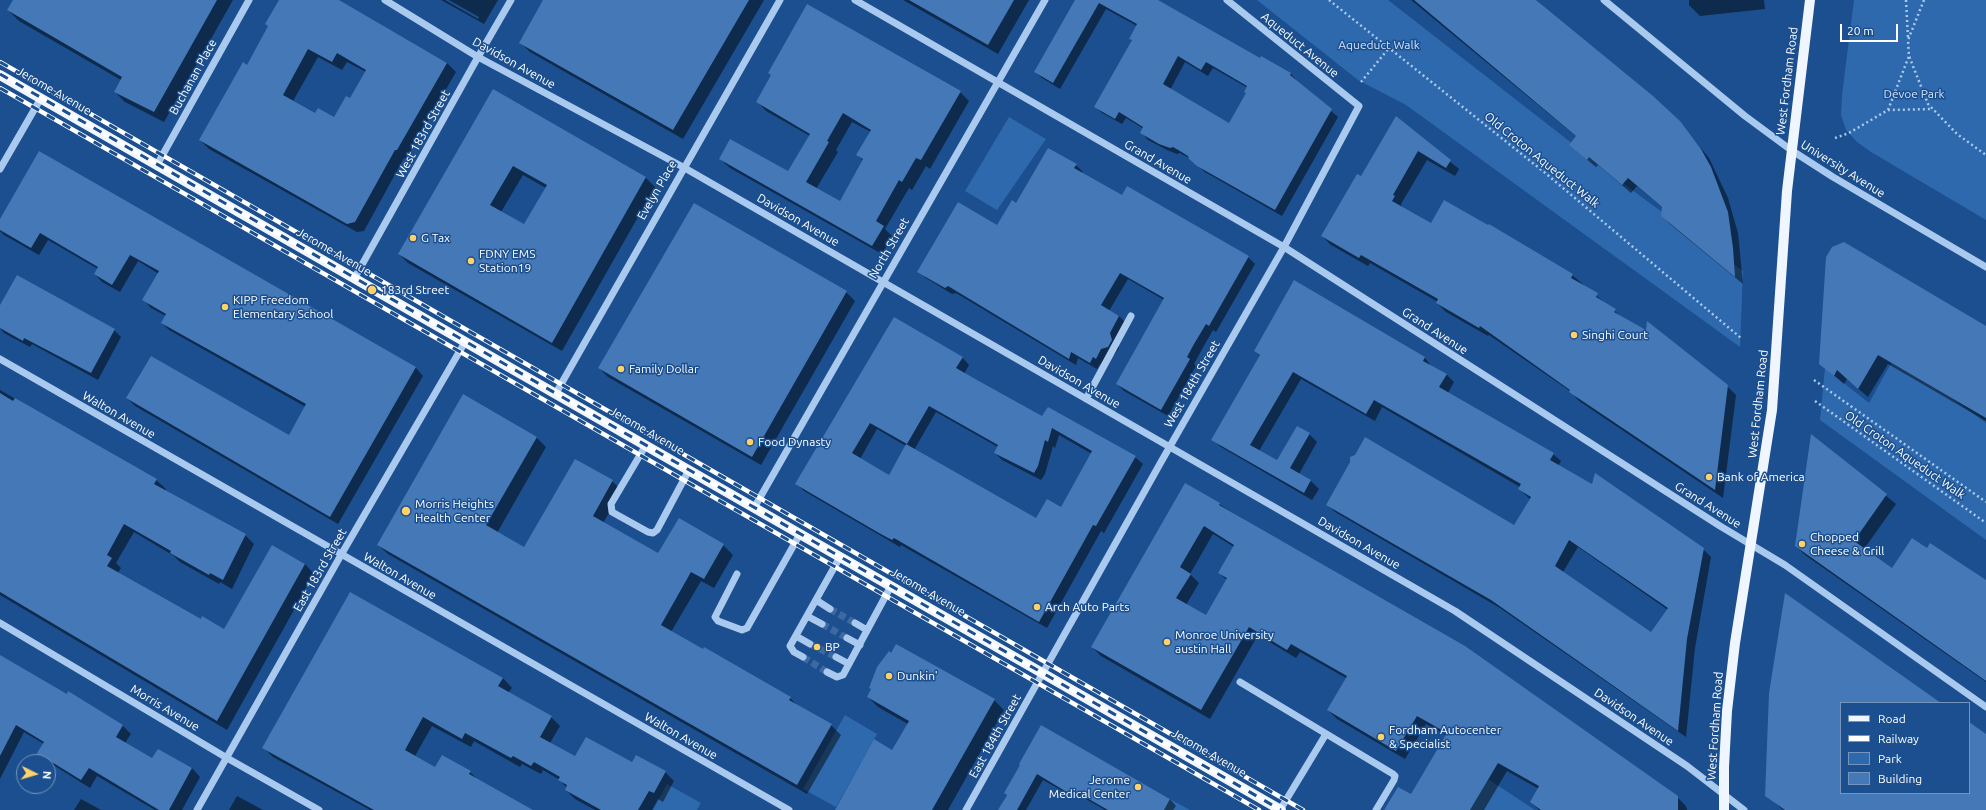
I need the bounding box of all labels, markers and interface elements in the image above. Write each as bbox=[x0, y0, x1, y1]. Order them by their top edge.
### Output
street label: Aqueduct Avenue bbox=[1258, 9, 1342, 81]
scale bar bbox=[1842, 16, 1900, 42]
text: 20 m bbox=[1847, 24, 1874, 37]
street label: West Fordham Road bbox=[1773, 26, 1801, 136]
street label: Davidson Avenue bbox=[470, 34, 558, 92]
street label: Buchanan Place bbox=[166, 37, 220, 117]
park label: Aqueduct Walk bbox=[1338, 38, 1420, 52]
street label: Jerome Avenue bbox=[14, 64, 94, 118]
park label: Devoe Park bbox=[1883, 87, 1945, 101]
street label: West 183rd Street bbox=[393, 88, 453, 180]
street label: Old Croton Aqueduct Walk bbox=[1482, 109, 1602, 211]
street label: Grand Avenue bbox=[1122, 137, 1194, 187]
street label: University Avenue bbox=[1798, 137, 1888, 201]
street label: Evelyn Place bbox=[634, 158, 680, 222]
street label: Davidson Avenue bbox=[754, 191, 842, 249]
street label: North Street bbox=[866, 215, 912, 281]
street label: Jerome Avenue bbox=[294, 225, 374, 279]
place label: G Tax bbox=[421, 231, 450, 245]
marker: G Tax bbox=[408, 233, 418, 243]
place label: FDNY EMS Station19 bbox=[479, 247, 535, 275]
marker: FDNY EMS Station19 bbox=[466, 256, 476, 266]
place label: 183rd Street bbox=[381, 283, 449, 297]
marker: 183rd Street bbox=[366, 284, 378, 296]
place label: KIPP Freedom Elementary School bbox=[233, 293, 333, 321]
marker: KIPP Freedom Elementary School bbox=[220, 302, 230, 312]
street label: Grand Avenue bbox=[1399, 304, 1471, 358]
place label: Singhi Court bbox=[1582, 328, 1648, 342]
marker: Singhi Court bbox=[1569, 330, 1579, 340]
street label: West 184th Street bbox=[1161, 338, 1223, 430]
street label: West Fordham Road bbox=[1745, 349, 1771, 459]
street label: Davidson Avenue bbox=[1035, 353, 1123, 411]
place label: Family Dollar bbox=[629, 362, 698, 376]
marker: Family Dollar bbox=[616, 364, 626, 374]
street label: Walton Avenue bbox=[80, 388, 158, 442]
street label: Jerome Avenue bbox=[607, 404, 687, 458]
street label: Old Croton Aqueduct Walk bbox=[1842, 408, 1968, 502]
place label: Food Dynasty bbox=[758, 435, 831, 449]
marker: Food Dynasty bbox=[745, 437, 755, 447]
place label: Bank of America bbox=[1717, 470, 1805, 484]
marker: Bank of America bbox=[1704, 472, 1714, 482]
street label: Grand Avenue bbox=[1672, 479, 1744, 531]
place label: Morris Heights Health Center bbox=[415, 497, 494, 525]
marker: Morris Heights Health Center bbox=[400, 505, 412, 517]
street label: Davidson Avenue bbox=[1315, 514, 1403, 572]
street label: East 183rd Street bbox=[290, 526, 350, 614]
place label: Chopped Cheese & Grill bbox=[1810, 530, 1884, 558]
marker: Chopped Cheese & Grill bbox=[1797, 539, 1807, 549]
street label: Walton Avenue bbox=[361, 549, 439, 603]
street label: Jerome Avenue bbox=[888, 565, 968, 619]
place label: Arch Auto Parts bbox=[1045, 600, 1129, 614]
marker: Arch Auto Parts bbox=[1032, 602, 1042, 612]
place label: Monroe University austin Hall bbox=[1175, 628, 1274, 656]
marker: Monroe University austin Hall bbox=[1162, 637, 1172, 647]
place label: BP bbox=[825, 640, 840, 654]
marker: BP bbox=[812, 642, 822, 652]
place label: Dunkin' bbox=[897, 669, 938, 683]
marker: Dunkin' bbox=[884, 671, 894, 681]
street label: West Fordham Road bbox=[1704, 671, 1726, 781]
street label: Morris Avenue bbox=[128, 682, 202, 734]
street label: Davidson Avenue bbox=[1592, 685, 1676, 749]
street label: East 184th Street bbox=[966, 692, 1024, 780]
legend bbox=[1840, 702, 1970, 794]
street label: Walton Avenue bbox=[642, 709, 720, 763]
text: Road bbox=[1878, 712, 1906, 725]
place label: Fordham Autocenter & Specialist bbox=[1389, 723, 1501, 751]
street label: Jerome Avenue bbox=[1169, 726, 1249, 780]
marker: Fordham Autocenter & Specialist bbox=[1376, 732, 1386, 742]
text: Railway bbox=[1878, 732, 1919, 745]
text: Park bbox=[1878, 752, 1902, 765]
north arrow bbox=[16, 754, 56, 794]
text: N bbox=[41, 770, 53, 780]
text: Building bbox=[1878, 772, 1922, 785]
place label: Jerome Medical Center bbox=[1049, 773, 1130, 801]
marker: Jerome Medical Center bbox=[1133, 782, 1143, 792]

